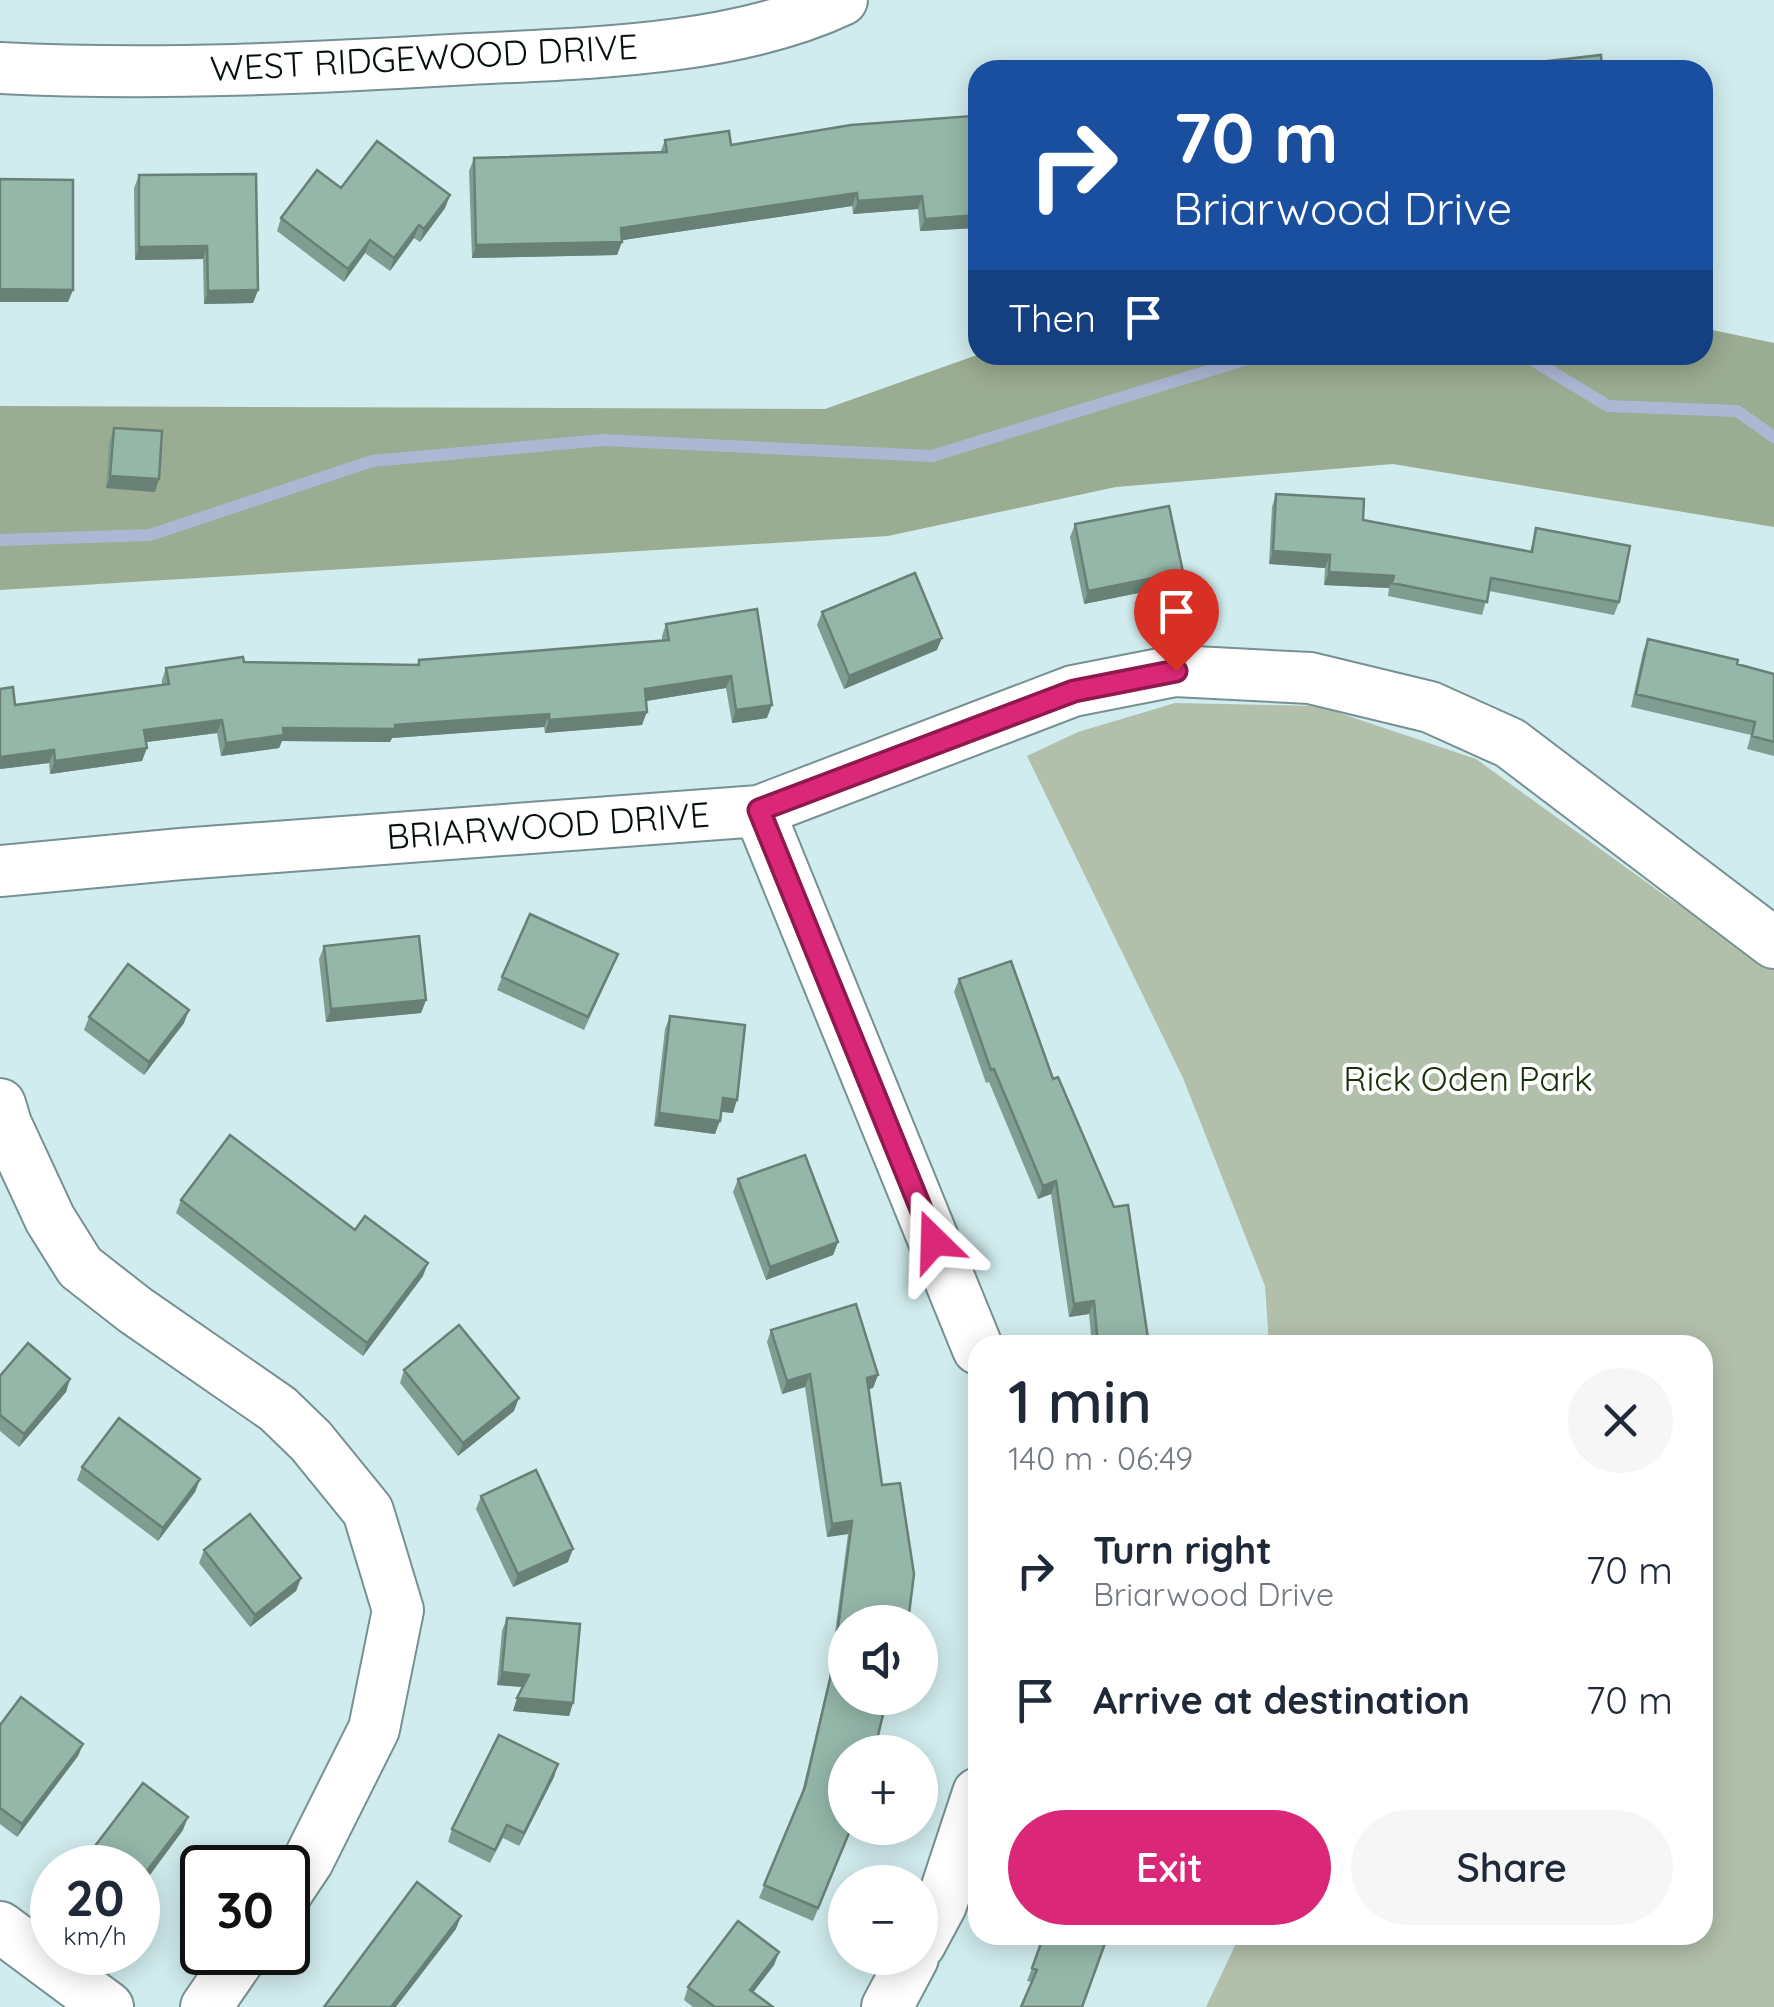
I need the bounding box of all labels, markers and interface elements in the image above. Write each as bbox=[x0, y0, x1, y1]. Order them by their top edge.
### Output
street label: WEST RIDGEWOOD DRIVE bbox=[209, 24, 639, 90]
text: 70 m bbox=[1173, 93, 1339, 181]
icon: right bbox=[1008, 100, 1138, 230]
text: Briarwood Drive bbox=[1173, 180, 1512, 236]
icon: arrive bbox=[1116, 290, 1171, 345]
text: Then bbox=[1008, 294, 1096, 342]
pin bbox=[1134, 569, 1219, 672]
icon: arrive bbox=[1149, 584, 1204, 639]
street label: BRIARWOOD DRIVE bbox=[385, 792, 711, 858]
park label: Rick Oden Park bbox=[1343, 1056, 1593, 1100]
position arrow bbox=[882, 1189, 986, 1293]
text: 1 min bbox=[1008, 1363, 1152, 1438]
button: close bbox=[1568, 1368, 1673, 1473]
text: 140 m · 06:49 bbox=[1008, 1438, 1193, 1478]
text: Turn right bbox=[1093, 1526, 1272, 1574]
icon: right bbox=[1008, 1543, 1063, 1598]
text: 70 m bbox=[1586, 1546, 1673, 1594]
text: Briarwood Drive bbox=[1093, 1574, 1334, 1614]
map controls bbox=[828, 1605, 938, 1975]
button: sound bbox=[828, 1605, 938, 1715]
icon: arrive bbox=[1008, 1673, 1063, 1728]
text: Arrive at destination bbox=[1093, 1676, 1470, 1724]
text: 70 m bbox=[1586, 1676, 1673, 1724]
button: + bbox=[828, 1735, 938, 1845]
button: Exit bbox=[1008, 1810, 1331, 1925]
button: Share bbox=[1351, 1810, 1673, 1925]
speed limit sign: 30 bbox=[180, 1845, 310, 1975]
button: − bbox=[828, 1865, 938, 1975]
text: 20 bbox=[65, 1866, 125, 1929]
text: km/h bbox=[63, 1920, 127, 1951]

